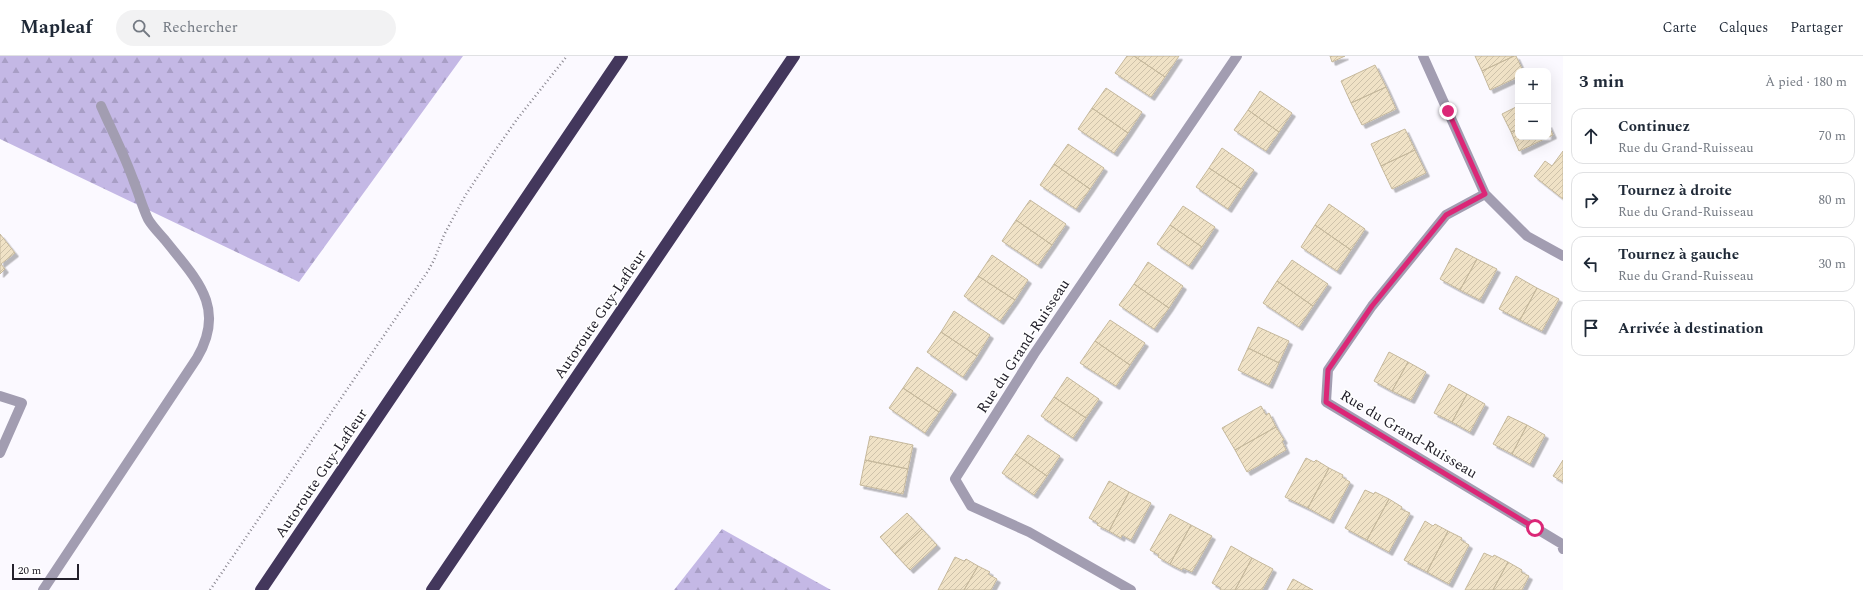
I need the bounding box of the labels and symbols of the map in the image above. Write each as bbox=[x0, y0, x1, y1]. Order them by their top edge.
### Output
route end bbox=[1439, 102, 1457, 120]
street label: Autoroute Guy-Lafleur bbox=[548, 245, 653, 384]
street label: Rue du Grand-Ruisseau bbox=[971, 274, 1076, 418]
street label: Rue du Grand-Ruisseau bbox=[1336, 384, 1482, 485]
street label: Autoroute Guy-Lafleur bbox=[269, 404, 374, 543]
route start bbox=[1526, 519, 1544, 537]
scale bar bbox=[12, 562, 79, 581]

